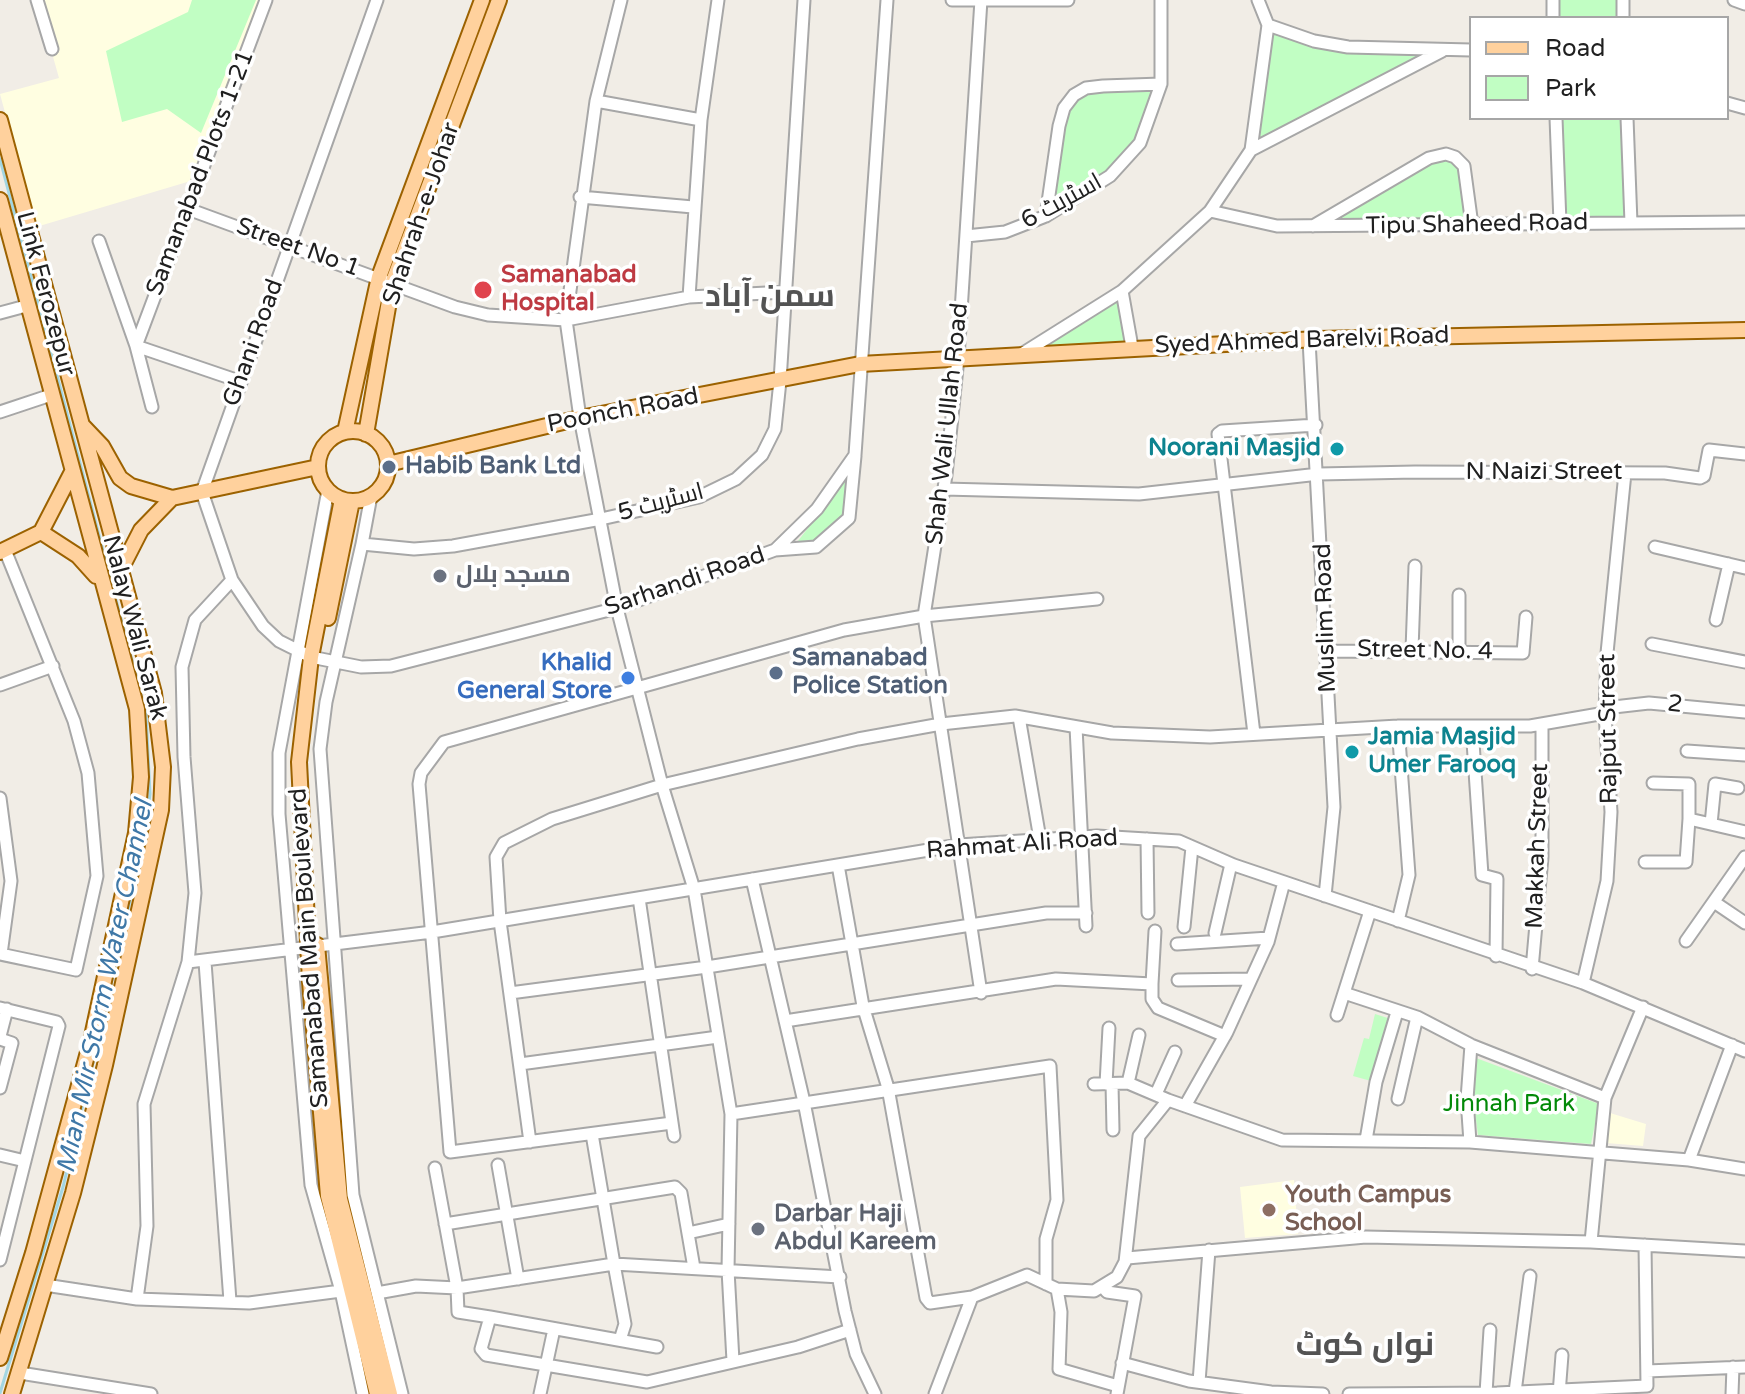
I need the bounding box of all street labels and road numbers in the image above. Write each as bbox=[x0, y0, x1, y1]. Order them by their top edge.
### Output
street label: Samanabad Plots 1-21 bbox=[141, 46, 261, 300]
street label: Shahrah-e-Johar bbox=[377, 119, 467, 309]
street label: اسٹریٹ 6 bbox=[1017, 168, 1107, 236]
street label: Link Ferozepur bbox=[9, 209, 81, 379]
street label: Tipu Shaheed Road bbox=[1366, 209, 1588, 241]
street label: Street No 1 bbox=[232, 212, 364, 284]
street label: Ghani Road bbox=[218, 275, 290, 411]
street label: Shah Wali Ullah Road bbox=[921, 302, 975, 546]
street label: Syed Ahmed Barelvi Road bbox=[1154, 321, 1450, 361]
street label: Poonch Road bbox=[545, 382, 701, 440]
street label: N Naizi Street bbox=[1465, 459, 1623, 487]
street label: اسٹریٹ 5 bbox=[615, 478, 707, 528]
street label: Nalay Wali Sarak bbox=[95, 532, 173, 724]
street label: Sarhandi Road bbox=[601, 541, 769, 623]
street label: Muslim Road bbox=[1309, 543, 1343, 693]
street label: Street No. 4 bbox=[1357, 635, 1493, 667]
street label: Rajput Street bbox=[1593, 654, 1625, 804]
street label: 2 bbox=[1666, 690, 1684, 720]
street label: Makkah Street bbox=[1521, 763, 1555, 929]
street label: Samanabad Main Boulevard bbox=[284, 787, 336, 1109]
street label: Rahmat Ali Road bbox=[925, 824, 1119, 866]

